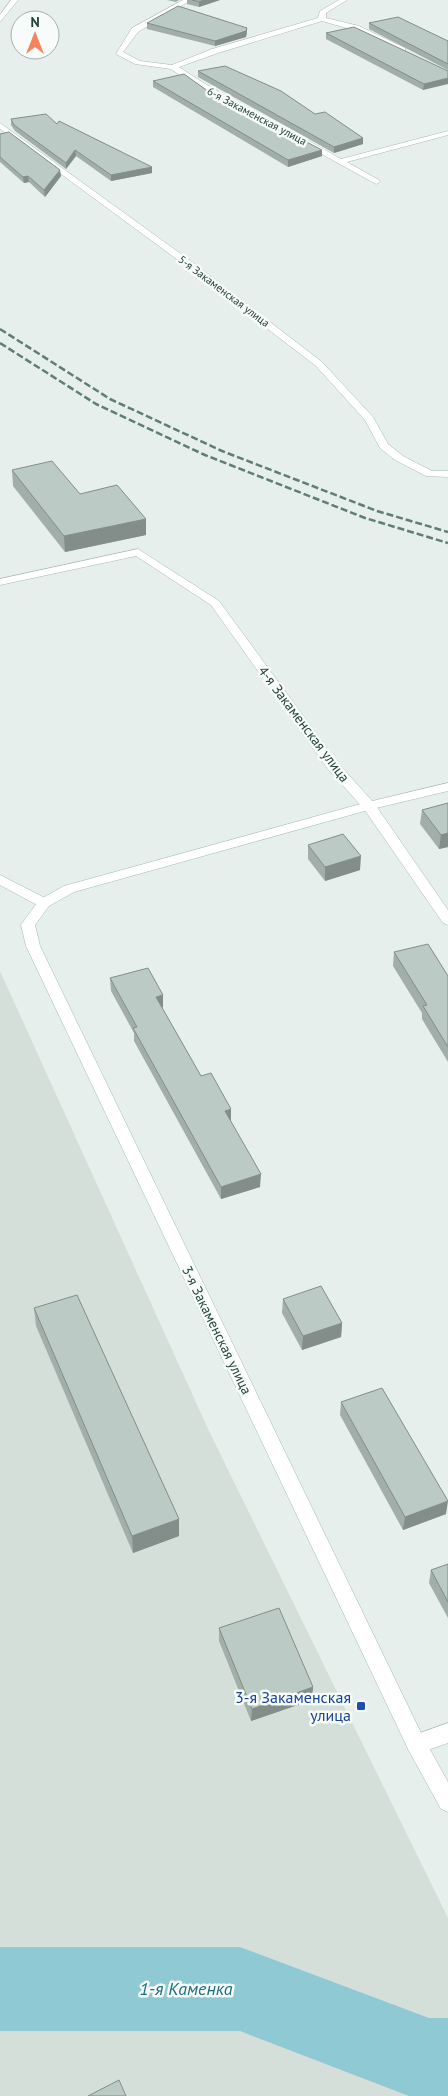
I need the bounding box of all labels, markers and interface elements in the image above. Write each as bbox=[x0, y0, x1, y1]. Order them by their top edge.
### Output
north arrow bbox=[10, 10, 60, 60]
text: N bbox=[30, 13, 40, 31]
street label: 6-я Закаменская улица bbox=[205, 84, 309, 148]
street label: 5-я Закаменская улица bbox=[176, 252, 272, 330]
street label: 4-я Закаменская улица bbox=[254, 662, 354, 786]
street label: 3-я Закаменская улица bbox=[178, 1263, 256, 1397]
place label: 3-я Закаменская улица bbox=[235, 1687, 351, 1725]
marker: 3-я Закаменская улица bbox=[355, 1700, 367, 1712]
water label: 1-я Каменка bbox=[140, 1977, 233, 2000]

